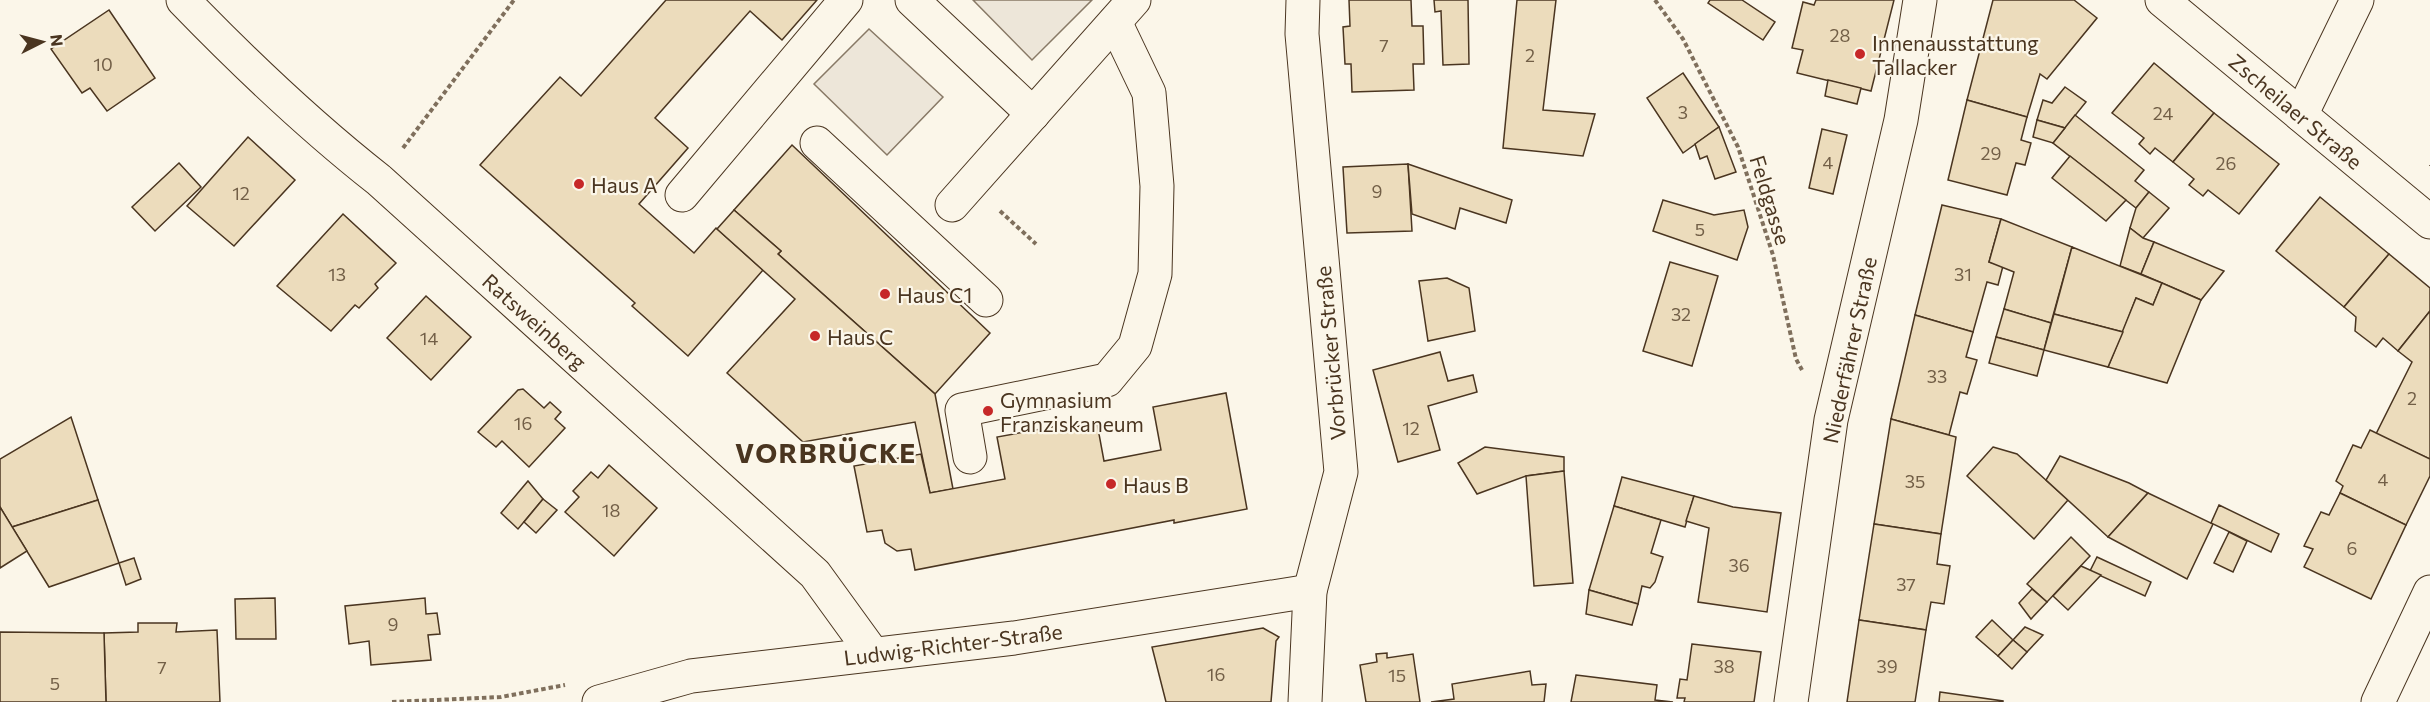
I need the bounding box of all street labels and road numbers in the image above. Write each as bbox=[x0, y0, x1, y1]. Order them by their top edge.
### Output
street label: Zscheilaer Straße bbox=[2224, 48, 2368, 174]
street label: Feldgasse bbox=[1746, 152, 1796, 248]
street label: Niederfährer Straße bbox=[1817, 254, 1881, 446]
street label: Vorbrücker Straße bbox=[1310, 265, 1350, 441]
street label: Ratsweinberg bbox=[478, 268, 592, 374]
street label: Ludwig-Richter-Straße bbox=[842, 618, 1064, 670]

